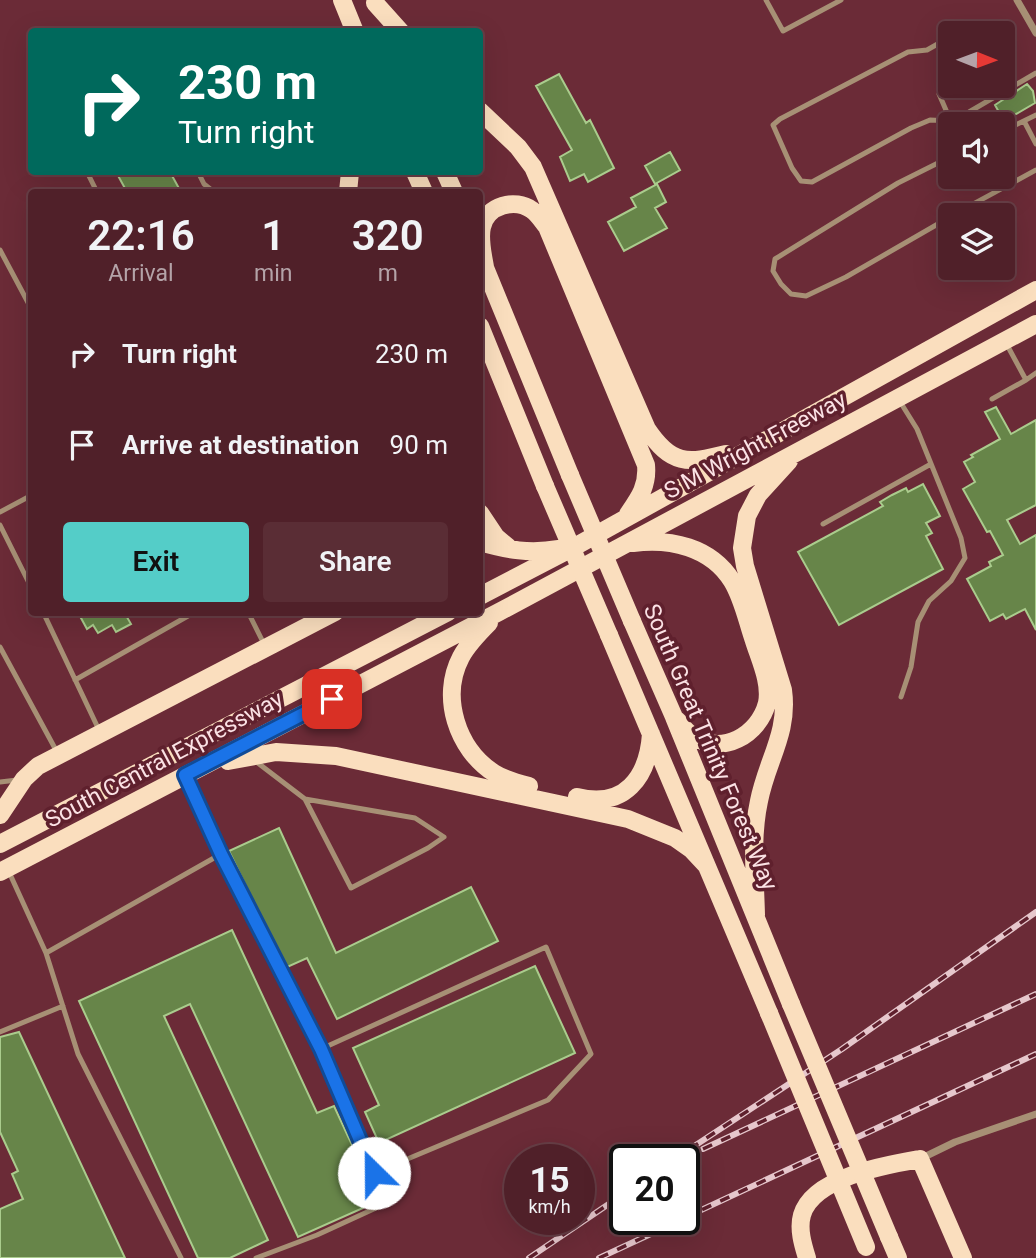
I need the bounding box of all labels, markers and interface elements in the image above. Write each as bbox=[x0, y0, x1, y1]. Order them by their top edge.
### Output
north arrow bbox=[938, 21, 1015, 98]
map controls bbox=[938, 21, 1015, 280]
text: 230 m bbox=[178, 54, 317, 111]
icon: right bbox=[63, 56, 154, 147]
button: sound bbox=[938, 112, 1015, 189]
text: Turn right bbox=[178, 113, 314, 151]
button: layers bbox=[938, 203, 1015, 280]
text: 22:16 bbox=[87, 211, 195, 260]
text: 1 bbox=[261, 211, 285, 260]
text: 320 bbox=[352, 211, 424, 260]
text: Arrival bbox=[108, 260, 174, 287]
text: min bbox=[254, 260, 292, 287]
text: m bbox=[378, 260, 398, 287]
icon: right bbox=[63, 335, 101, 373]
text: Turn right bbox=[122, 339, 237, 369]
text: 230 m bbox=[375, 339, 448, 369]
street label: S M Wright Freeway bbox=[660, 386, 851, 505]
icon: arrive bbox=[63, 426, 101, 464]
text: Arrive at destination bbox=[122, 430, 359, 460]
text: 90 m bbox=[390, 430, 448, 460]
button: Exit bbox=[63, 522, 249, 602]
button: Share bbox=[263, 522, 448, 602]
street label: South Great Trinity Forest Way bbox=[638, 600, 783, 895]
pin bbox=[302, 669, 362, 729]
icon: arrive bbox=[313, 680, 351, 718]
street label: South Central Expressway bbox=[41, 685, 288, 834]
position arrow bbox=[337, 1136, 411, 1210]
speed limit sign: 20 bbox=[609, 1144, 700, 1235]
text: 15 bbox=[529, 1160, 570, 1201]
text: km/h bbox=[528, 1196, 571, 1217]

